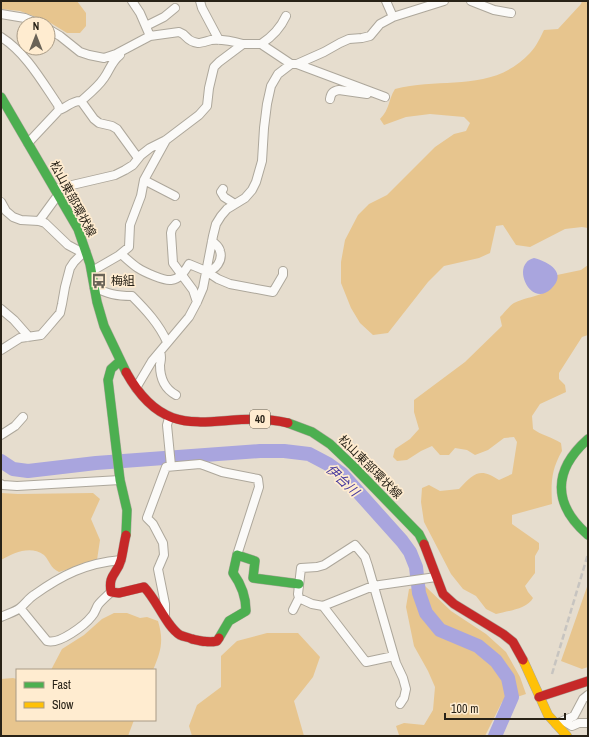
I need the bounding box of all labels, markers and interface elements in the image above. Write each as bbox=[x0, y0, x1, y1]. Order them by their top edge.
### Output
north arrow bbox=[16, 16, 56, 56]
text: N bbox=[33, 19, 39, 33]
street label: 松山東部環状線 bbox=[46, 158, 100, 240]
bus stop icon: 梅組 bbox=[90, 272, 108, 290]
place label: 梅組 bbox=[111, 273, 135, 289]
road number: 40 bbox=[250, 410, 270, 428]
street label: 松山東部環状線 bbox=[335, 432, 405, 502]
water label: 伊台川 bbox=[323, 461, 364, 501]
legend bbox=[16, 669, 156, 721]
text: Fast bbox=[52, 677, 71, 693]
scale bar bbox=[445, 695, 565, 721]
text: Slow bbox=[52, 697, 74, 713]
text: 100 m bbox=[451, 701, 478, 717]

